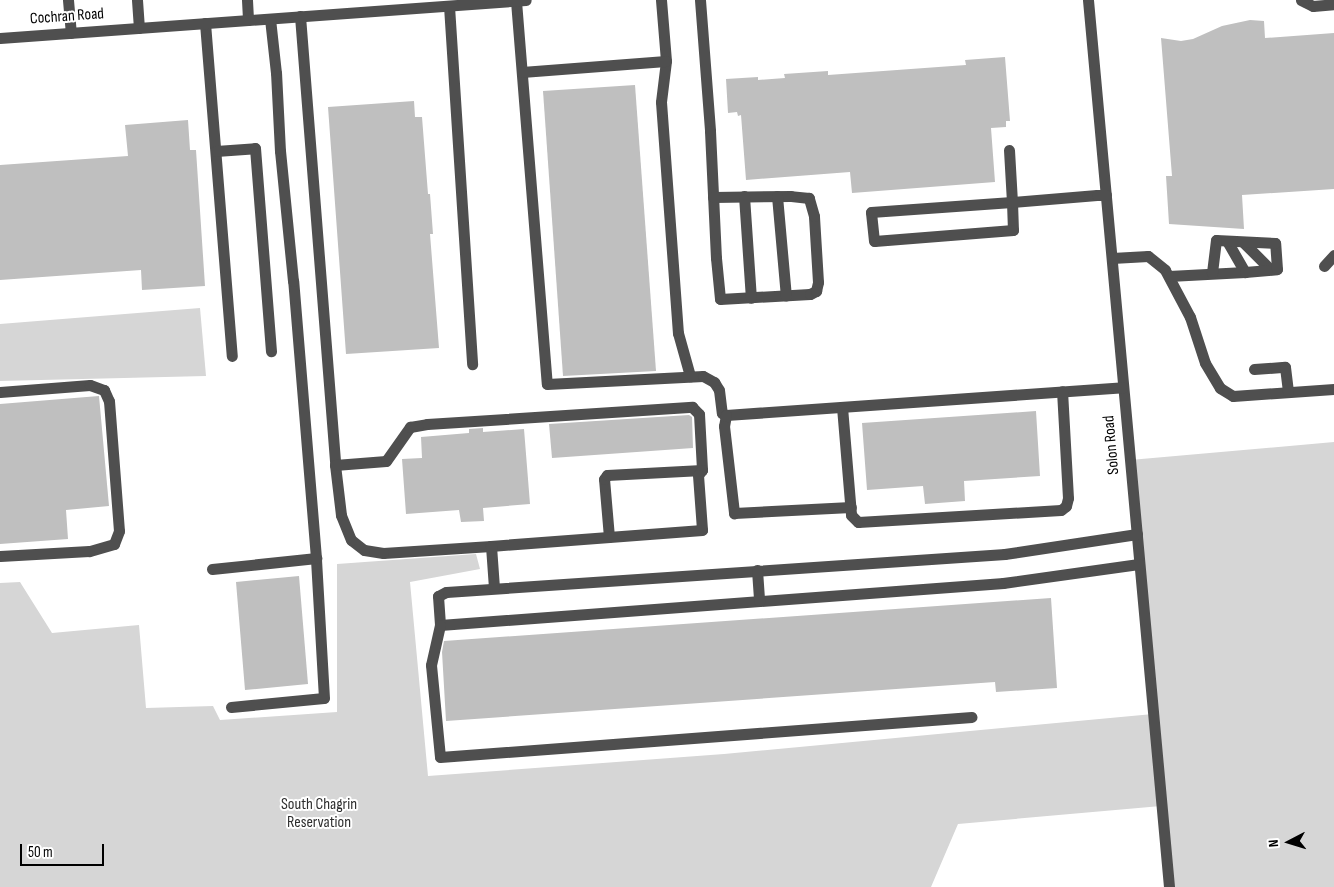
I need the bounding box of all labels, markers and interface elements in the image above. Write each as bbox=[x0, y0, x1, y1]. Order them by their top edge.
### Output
street label: Cochran Road bbox=[29, 5, 105, 29]
street label: Solon Road bbox=[1100, 415, 1124, 475]
park label: South Chagrin Reservation bbox=[281, 795, 357, 833]
north arrow bbox=[1264, 817, 1314, 867]
scale bar bbox=[22, 834, 106, 866]
text: N bbox=[1265, 839, 1282, 848]
text: 50 m bbox=[28, 843, 53, 862]

